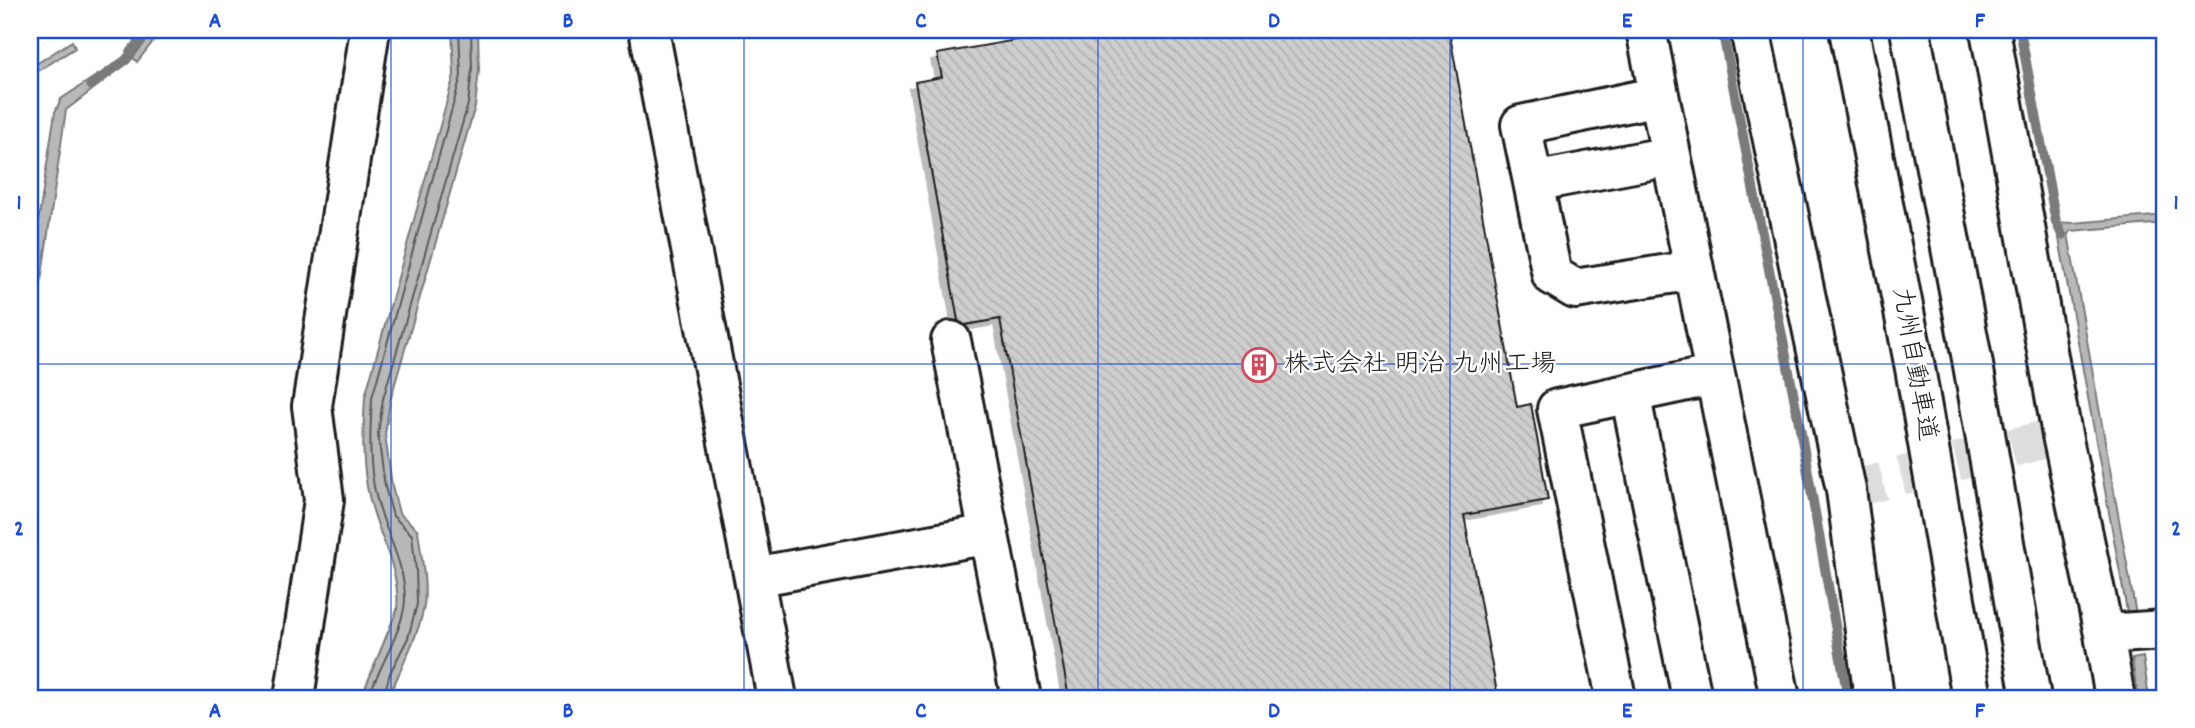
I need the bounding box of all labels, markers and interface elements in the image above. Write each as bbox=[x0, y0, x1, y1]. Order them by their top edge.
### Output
text: A bbox=[209, 6, 221, 39]
text: B bbox=[563, 6, 574, 39]
text: C bbox=[915, 6, 927, 39]
text: D bbox=[1268, 6, 1280, 39]
text: E bbox=[1622, 6, 1633, 39]
text: F bbox=[1975, 6, 1986, 39]
text: 1 bbox=[16, 188, 22, 221]
text: 1 bbox=[2173, 188, 2179, 221]
street label: 九州自動車道 bbox=[1881, 284, 1945, 444]
building icon: 株式会社 明治 九州工場 bbox=[1240, 346, 1278, 384]
place label: 株式会社 明治 九州工場 bbox=[1284, 347, 1556, 384]
text: 2 bbox=[14, 514, 24, 547]
text: 2 bbox=[2171, 514, 2181, 547]
text: A bbox=[209, 696, 221, 728]
text: B bbox=[563, 696, 574, 728]
text: C bbox=[915, 696, 927, 728]
text: D bbox=[1268, 696, 1280, 728]
text: E bbox=[1622, 696, 1633, 728]
text: F bbox=[1975, 696, 1986, 728]

